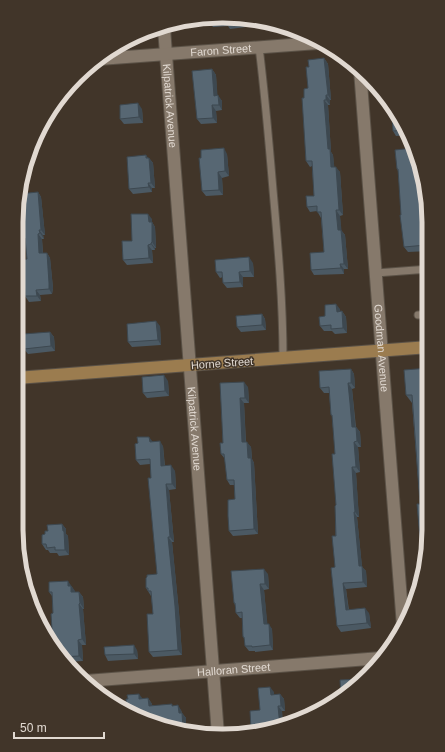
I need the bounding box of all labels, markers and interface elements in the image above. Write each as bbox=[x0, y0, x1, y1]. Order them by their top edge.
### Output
street label: Faron Street bbox=[190, 42, 252, 58]
street label: Kilpatrick Avenue bbox=[161, 63, 179, 148]
street label: Goodman Avenue bbox=[372, 304, 391, 392]
street label: Horne Street bbox=[190, 355, 254, 371]
street label: Kilpatrick Avenue bbox=[185, 386, 204, 471]
street label: Halloran Street bbox=[196, 661, 271, 678]
scale bar bbox=[14, 714, 104, 740]
text: 50 m bbox=[20, 721, 47, 735]

